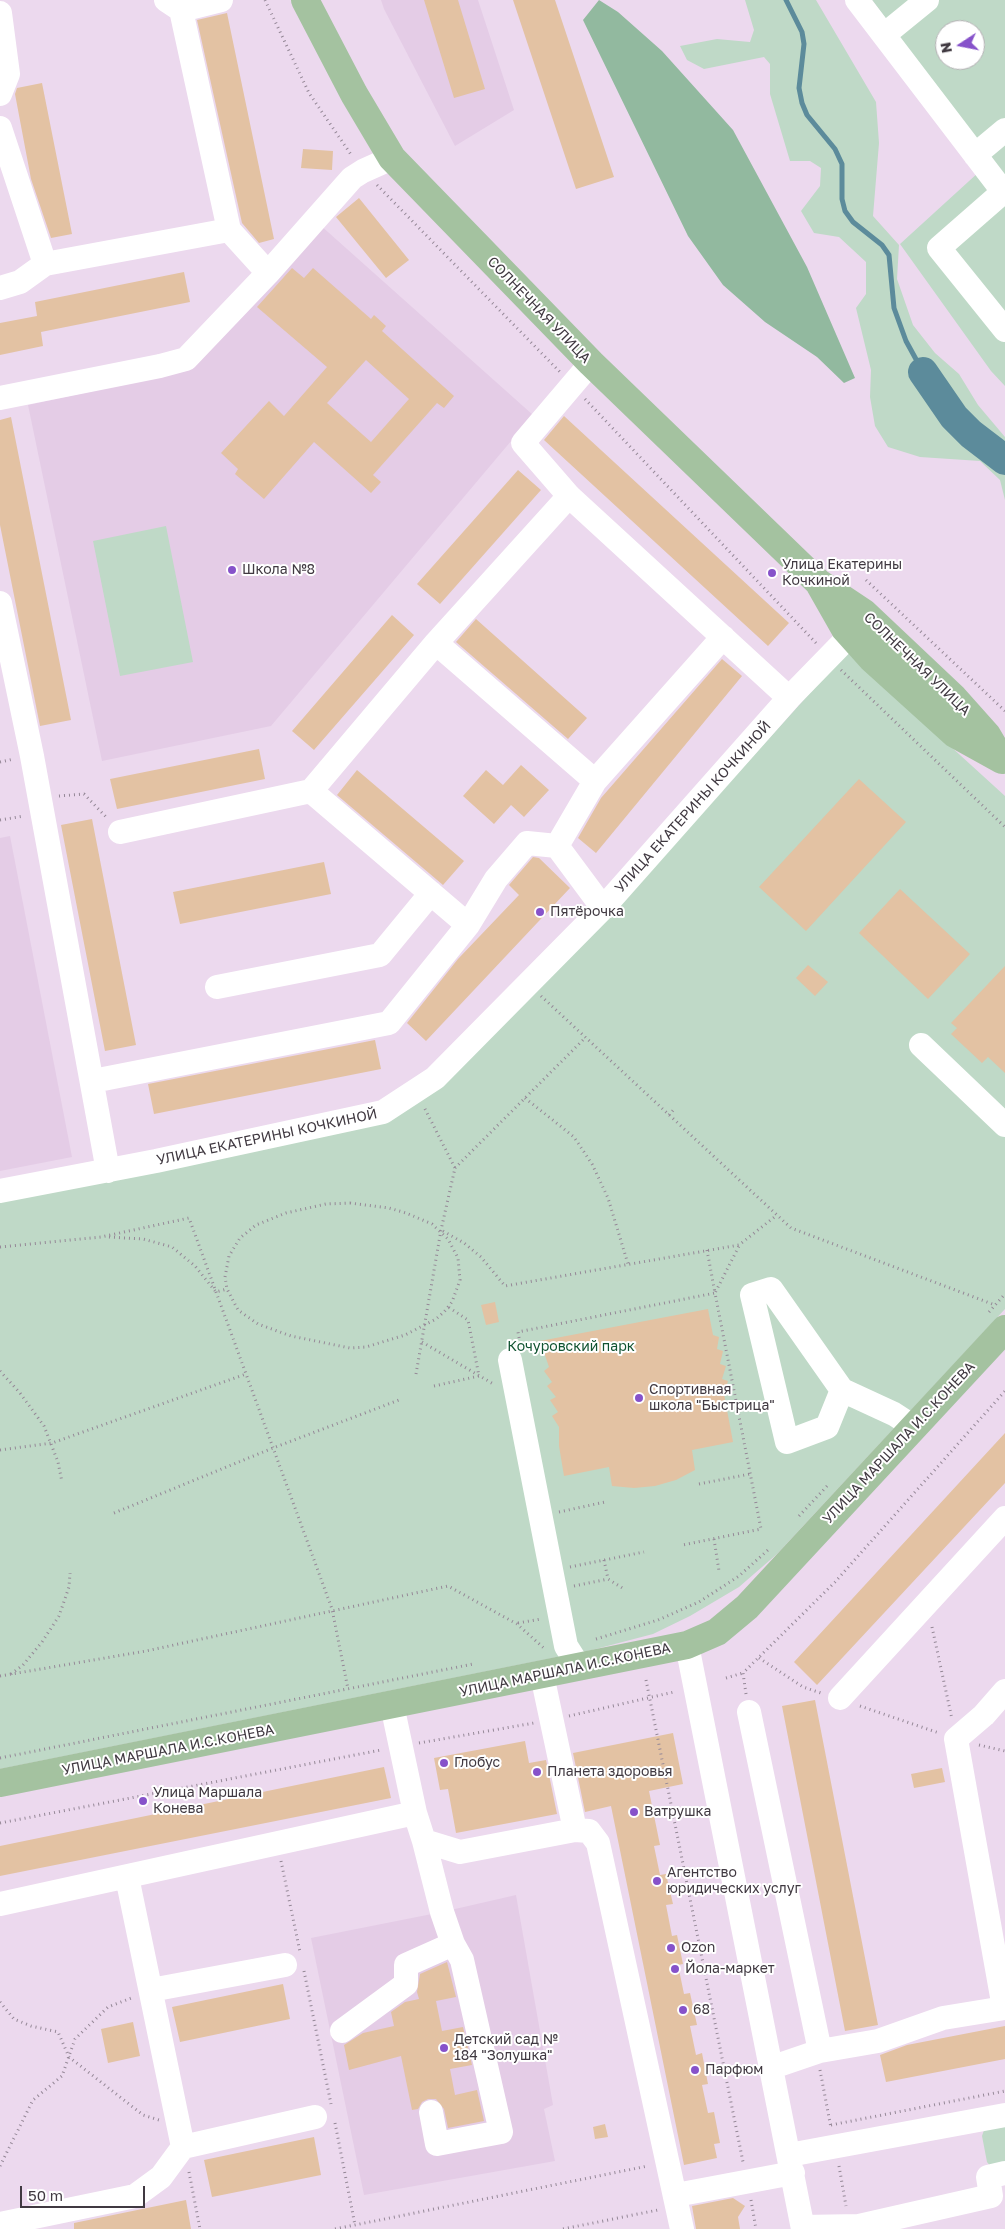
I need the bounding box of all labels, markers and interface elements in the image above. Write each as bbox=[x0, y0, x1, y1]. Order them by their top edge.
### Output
north arrow bbox=[935, 20, 985, 70]
text: N bbox=[936, 41, 955, 55]
street label: СОЛНЕЧНАЯ УЛИЦА bbox=[484, 253, 594, 367]
place label: Улица Екатерины Кочкиной bbox=[782, 557, 902, 590]
place label: Школа №8 bbox=[242, 562, 315, 578]
marker: Школа №8 bbox=[226, 564, 238, 576]
marker: Улица Екатерины Кочкиной bbox=[766, 567, 778, 579]
street label: СОЛНЕЧНАЯ УЛИЦА bbox=[860, 609, 974, 719]
street label: УЛИЦА ЕКАТЕРИНЫ КОЧКИНОЙ bbox=[611, 718, 775, 896]
place label: Пятёрочка bbox=[550, 904, 624, 920]
marker: Пятёрочка bbox=[534, 906, 546, 918]
street label: УЛИЦА ЕКАТЕРИНЫ КОЧКИНОЙ bbox=[155, 1105, 379, 1169]
park label: Кочуровский парк bbox=[507, 1339, 635, 1355]
street label: УЛИЦА МАРШАЛА И.С.КОНЕВА bbox=[819, 1358, 979, 1528]
place label: Спортивная школа "Быстрица" bbox=[649, 1382, 775, 1414]
marker: Спортивная школа "Быстрица" bbox=[633, 1392, 645, 1404]
street label: УЛИЦА МАРШАЛА И.С.КОНЕВА bbox=[458, 1639, 672, 1701]
street label: УЛИЦА МАРШАЛА И.С.КОНЕВА bbox=[61, 1721, 275, 1779]
place label: Глобус bbox=[454, 1755, 500, 1771]
marker: Глобус bbox=[438, 1757, 450, 1769]
place label: Планета здоровья bbox=[547, 1764, 673, 1780]
marker: Планета здоровья bbox=[531, 1766, 543, 1778]
place label: Улица Маршала Конева bbox=[153, 1785, 262, 1818]
marker: Улица Маршала Конева bbox=[137, 1795, 149, 1807]
place label: Ватрушка bbox=[644, 1804, 711, 1820]
marker: Ватрушка bbox=[628, 1806, 640, 1818]
place label: Агентство юридических услуг bbox=[667, 1865, 801, 1898]
marker: Агентство юридических услуг bbox=[651, 1875, 663, 1887]
place label: Ozon bbox=[681, 1940, 715, 1956]
marker: Ozon bbox=[665, 1942, 677, 1954]
place label: Йола-маркет bbox=[685, 1961, 775, 1977]
marker: Йола-маркет bbox=[669, 1963, 681, 1975]
place label: 68 bbox=[693, 2002, 710, 2018]
marker: 68 bbox=[677, 2004, 689, 2016]
place label: Детский сад № 184 "Золушка" bbox=[454, 2032, 558, 2064]
marker: Детский сад № 184 "Золушка" bbox=[438, 2042, 450, 2054]
place label: Парфюм bbox=[705, 2062, 763, 2078]
marker: Парфюм bbox=[689, 2064, 701, 2076]
scale bar bbox=[22, 2176, 148, 2208]
text: 50 m bbox=[28, 2186, 63, 2204]

